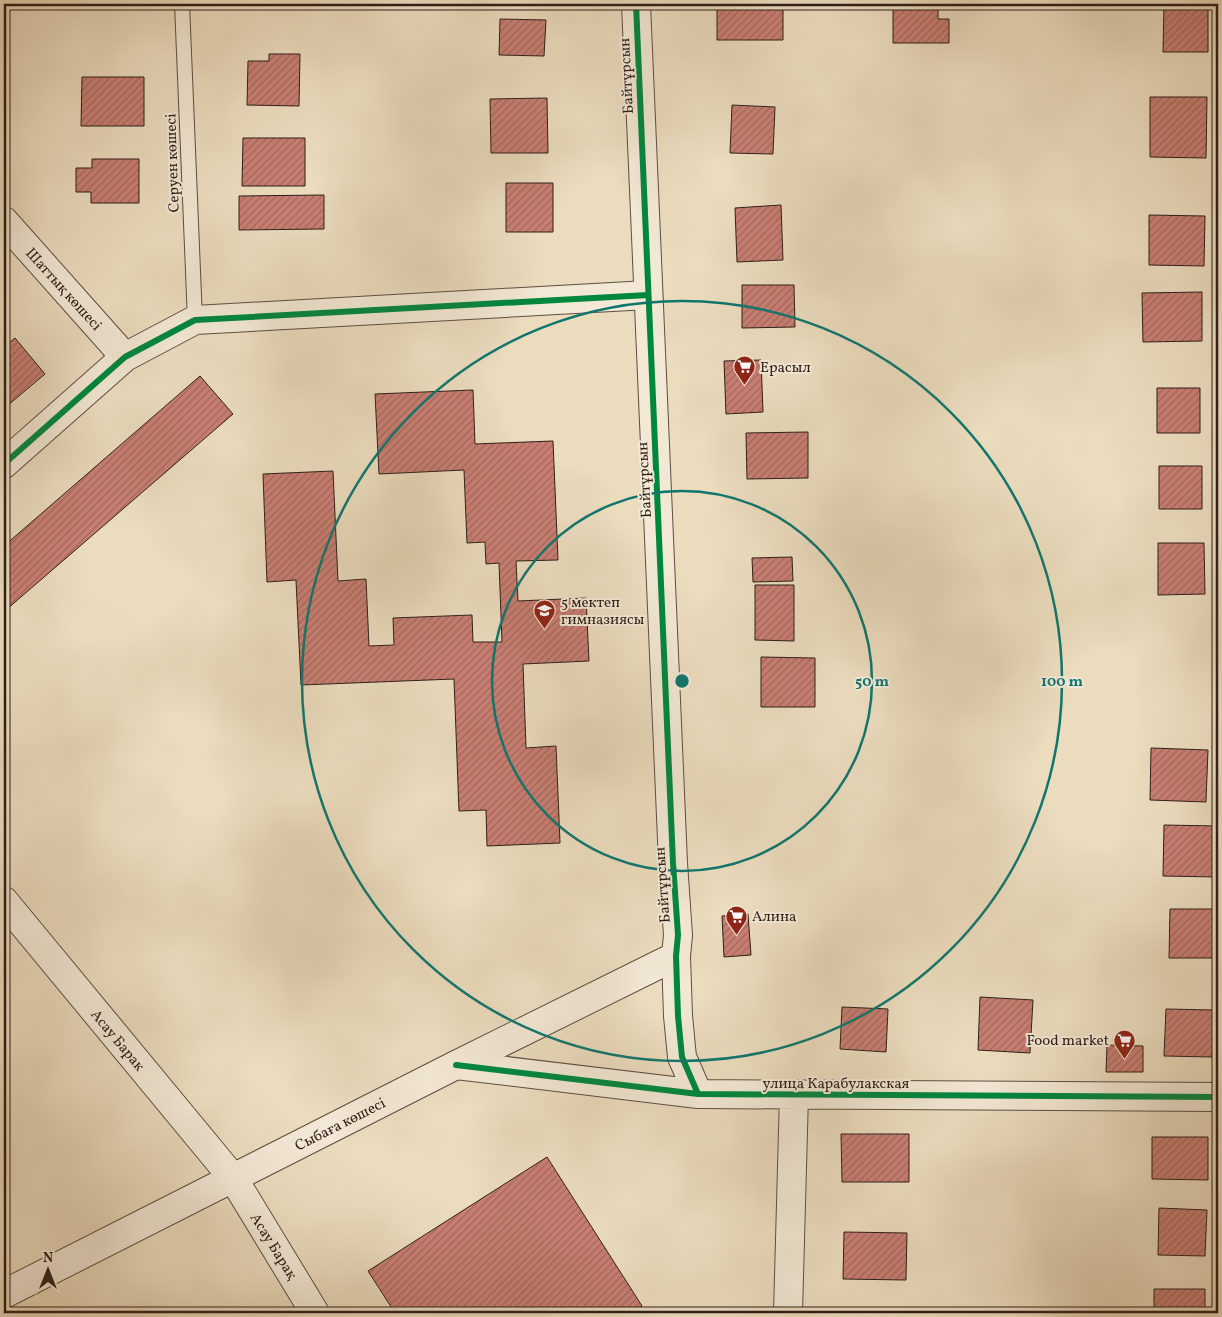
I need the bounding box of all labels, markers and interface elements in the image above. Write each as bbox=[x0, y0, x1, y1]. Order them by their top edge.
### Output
street label: Байтұрсын bbox=[615, 37, 640, 115]
street label: Серуен көшесі bbox=[161, 113, 186, 213]
street label: Шаттық көшесі bbox=[20, 244, 106, 336]
supermarket icon: Ерасыл bbox=[732, 355, 756, 386]
place label: Ерасыл bbox=[760, 358, 811, 379]
street label: Байтұрсын bbox=[633, 441, 658, 519]
place label: 5 мектеп гимназиясы bbox=[561, 593, 645, 631]
school or university icon: 5 мектеп гимназиясы bbox=[533, 599, 557, 630]
centre of rings bbox=[673, 672, 691, 690]
text: 50 m bbox=[855, 672, 889, 693]
text: 100 m bbox=[1041, 672, 1084, 693]
street label: Байтұрсын bbox=[650, 846, 677, 924]
supermarket icon: Алина bbox=[724, 904, 748, 935]
place label: Алина bbox=[752, 907, 797, 928]
street label: Асау Барак bbox=[85, 1006, 149, 1076]
supermarket icon: Food market bbox=[1113, 1028, 1137, 1059]
place label: Food market bbox=[1027, 1031, 1109, 1052]
street label: улица Карабулакская bbox=[763, 1074, 910, 1095]
street label: Сыбаға көшесі bbox=[292, 1093, 390, 1157]
street label: Асау Барақ bbox=[244, 1210, 302, 1285]
north arrow bbox=[22, 1244, 72, 1294]
text: N bbox=[43, 1249, 53, 1268]

